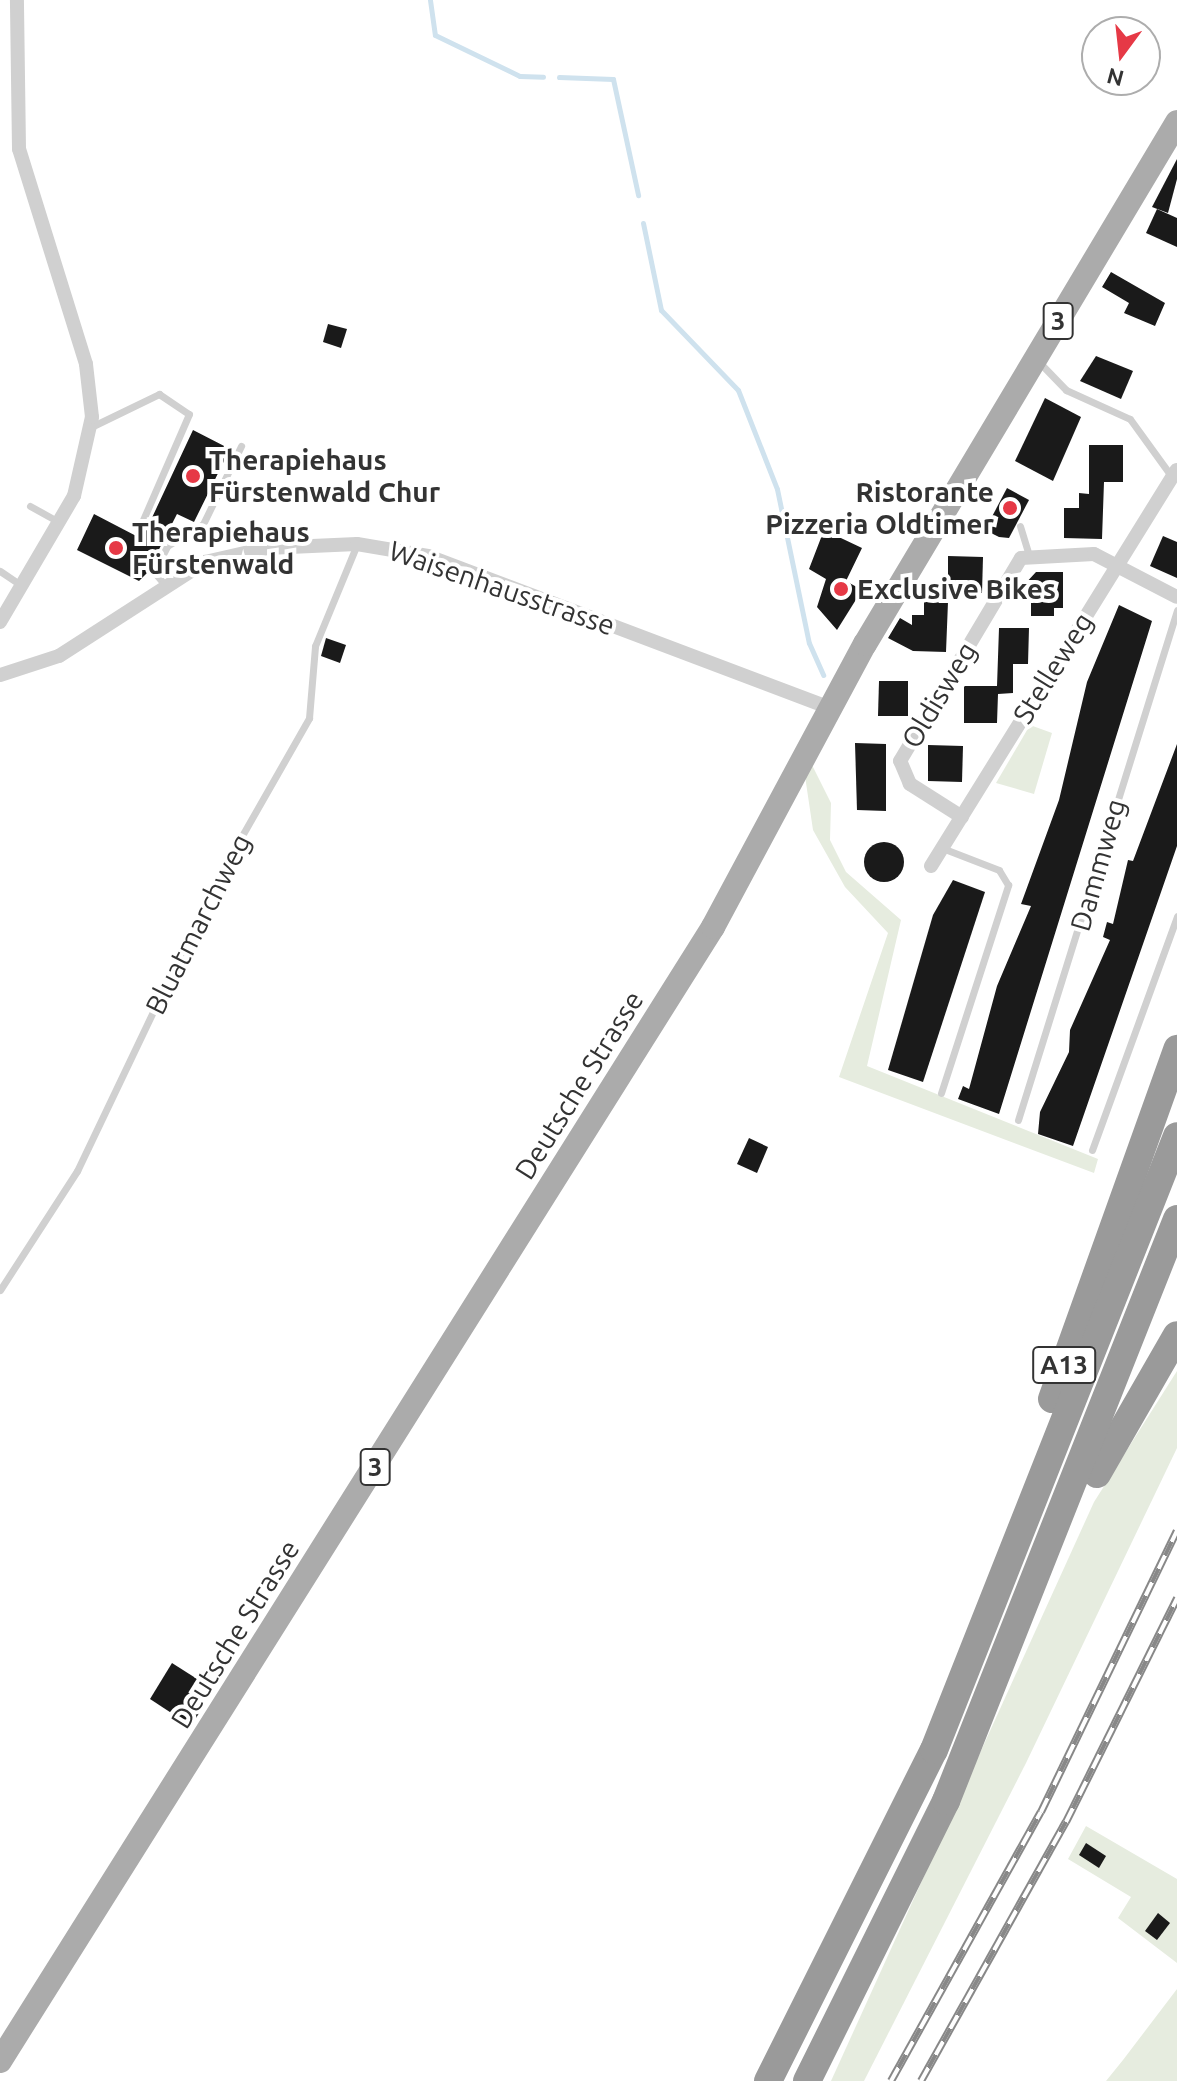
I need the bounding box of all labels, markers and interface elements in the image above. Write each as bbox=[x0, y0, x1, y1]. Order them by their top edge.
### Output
north arrow bbox=[1081, 16, 1161, 96]
text: N bbox=[1104, 64, 1126, 92]
road number: 3 bbox=[1042, 299, 1074, 343]
place label: Therapiehaus Fürstenwald Chur bbox=[209, 443, 440, 509]
marker: Therapiehaus Fürstenwald Chur bbox=[184, 467, 202, 485]
place label: Ristorante Pizzeria Oldtimer bbox=[765, 475, 994, 541]
marker: Ristorante Pizzeria Oldtimer bbox=[1001, 499, 1019, 517]
place label: Therapiehaus Fürstenwald bbox=[132, 515, 310, 581]
street label: Waisenhausstrasse bbox=[385, 534, 619, 642]
marker: Therapiehaus Fürstenwald bbox=[107, 539, 125, 557]
place label: Exclusive Bikes bbox=[857, 572, 1056, 606]
marker: Exclusive Bikes bbox=[832, 580, 850, 598]
street label: Stelleweg bbox=[1006, 606, 1100, 730]
street label: Oldisweg bbox=[894, 636, 984, 754]
street label: Dammweg bbox=[1063, 795, 1133, 935]
street label: Bluatmarchweg bbox=[138, 828, 258, 1020]
street label: Deutsche Strasse bbox=[508, 985, 650, 1185]
road number: A13 bbox=[1032, 1343, 1096, 1387]
road number: 3 bbox=[359, 1445, 391, 1489]
street label: Deutsche Strasse bbox=[164, 1534, 306, 1734]

